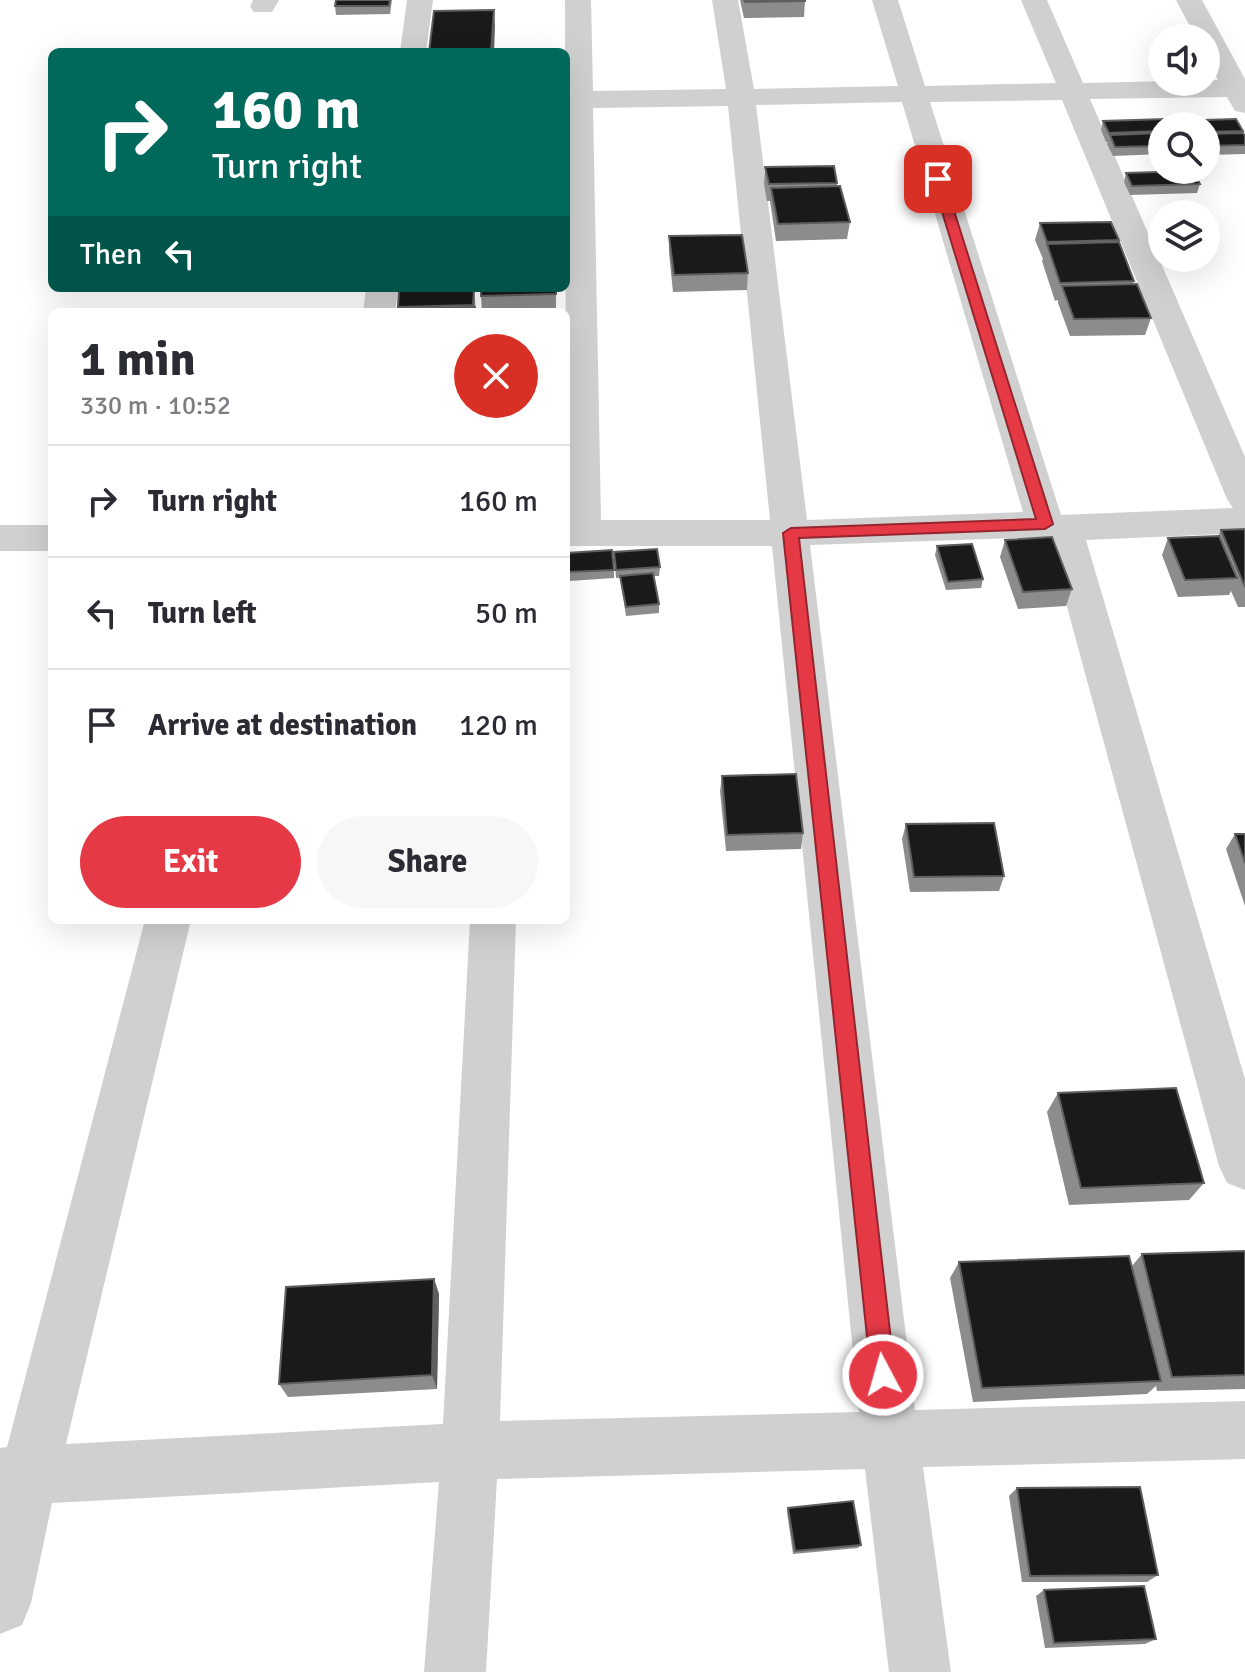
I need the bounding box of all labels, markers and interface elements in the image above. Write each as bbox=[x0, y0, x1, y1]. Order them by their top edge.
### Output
map controls bbox=[1148, 24, 1220, 272]
button: sound bbox=[1148, 24, 1220, 96]
text: 160 m bbox=[212, 75, 360, 144]
icon: right bbox=[80, 80, 184, 184]
button: search bbox=[1148, 112, 1220, 184]
text: Turn right bbox=[212, 144, 362, 189]
pin bbox=[904, 145, 972, 213]
icon: arrive bbox=[916, 157, 960, 201]
button: layers bbox=[1148, 200, 1220, 272]
icon: left bbox=[158, 232, 202, 276]
text: Then bbox=[80, 236, 142, 273]
text: 1 min bbox=[80, 330, 196, 389]
button: close bbox=[454, 334, 538, 418]
text: 330 m · 10:52 bbox=[80, 390, 231, 422]
icon: right bbox=[80, 479, 124, 523]
text: Turn right bbox=[148, 483, 277, 520]
text: 160 m bbox=[459, 483, 538, 520]
icon: left bbox=[80, 591, 124, 635]
text: Turn left bbox=[148, 595, 257, 632]
text: 50 m bbox=[475, 595, 538, 632]
icon: arrive bbox=[80, 703, 124, 747]
text: Arrive at destination bbox=[148, 707, 417, 744]
text: 120 m bbox=[459, 707, 538, 744]
button: Exit bbox=[80, 816, 301, 908]
button: Share bbox=[317, 816, 538, 908]
position arrow bbox=[841, 1333, 925, 1417]

